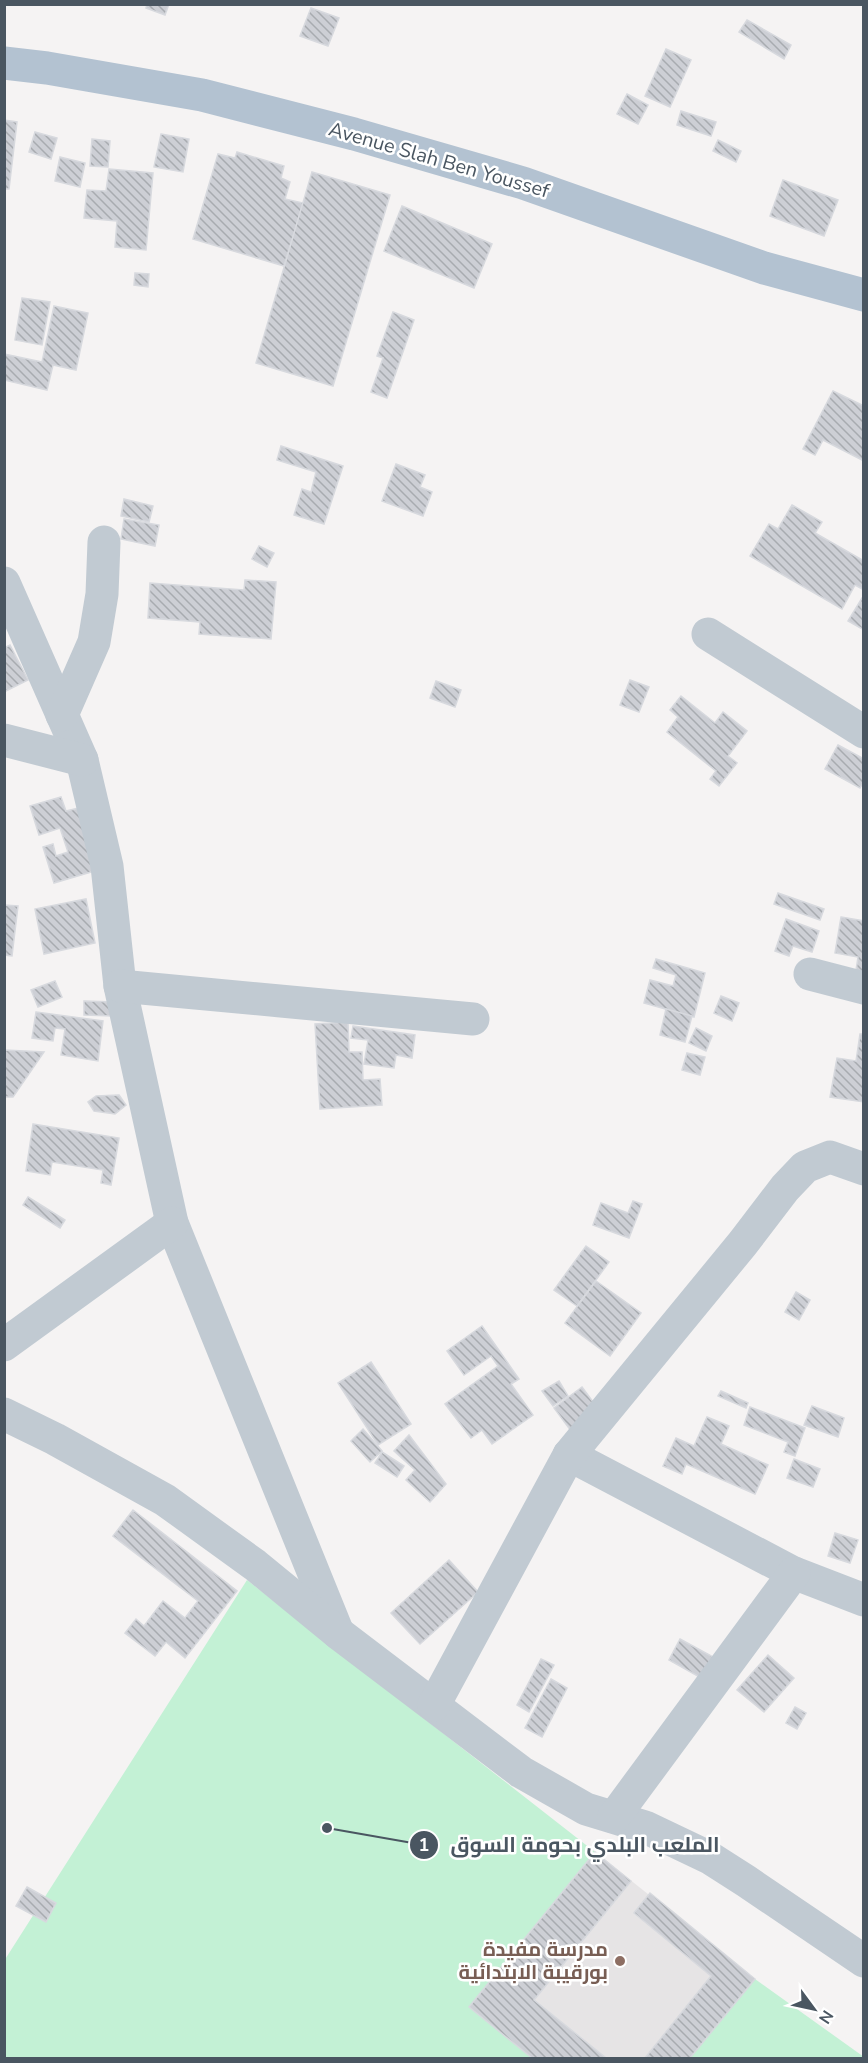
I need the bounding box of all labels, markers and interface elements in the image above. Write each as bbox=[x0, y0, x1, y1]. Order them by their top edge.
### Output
street label: Avenue Slah Ben Youssef bbox=[325, 116, 553, 205]
callout: الملعب البلدي بحومة السوق bbox=[409, 1825, 732, 1864]
text: الملعب البلدي بحومة السوق bbox=[451, 1831, 719, 1862]
text: 1 bbox=[419, 1833, 429, 1857]
place label: مدرسة مفيدة بورقيبة الابتدائية bbox=[458, 1936, 608, 1986]
marker: مدرسة مفيدة بورقيبة الابتدائية bbox=[613, 1954, 627, 1968]
north arrow bbox=[784, 1979, 844, 2039]
text: N bbox=[813, 2006, 838, 2028]

